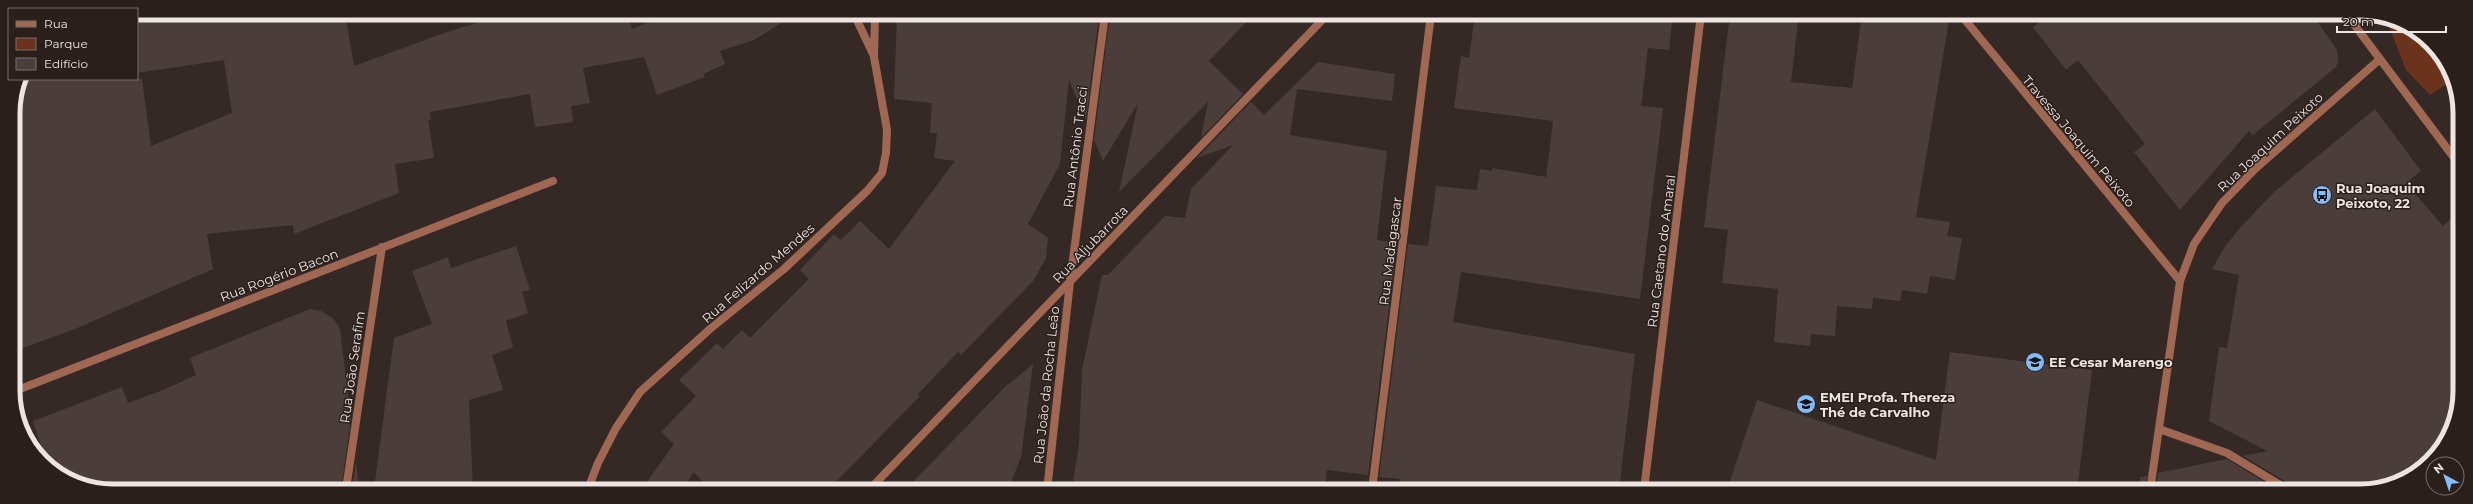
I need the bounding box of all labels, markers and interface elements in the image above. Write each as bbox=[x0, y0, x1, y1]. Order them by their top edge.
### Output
legend bbox=[8, 8, 138, 80]
scale bar bbox=[2337, 8, 2446, 34]
text: 20 m bbox=[2343, 14, 2374, 29]
text: Rua bbox=[44, 16, 68, 31]
text: Parque bbox=[44, 36, 88, 51]
text: Edifício bbox=[44, 56, 88, 71]
street label: Travessa Joaquim Peixoto bbox=[2019, 72, 2139, 210]
street label: Rua Antônio Tracci bbox=[1060, 86, 1090, 208]
street label: Rua Joaquim Peixoto bbox=[2214, 89, 2326, 195]
street label: Rua Caetano do Amaral bbox=[1644, 174, 1678, 328]
place label: Rua Joaquim Peixoto, 22 bbox=[2336, 180, 2425, 211]
bus stop icon: Rua Joaquim Peixoto, 22 bbox=[2311, 184, 2333, 206]
street label: Rua Madagascar bbox=[1375, 196, 1405, 306]
street label: Rua Aljubarrota bbox=[1049, 202, 1131, 286]
street label: Rua Felizardo Mendes bbox=[698, 220, 818, 326]
street label: Rua Rogério Bacon bbox=[218, 245, 340, 305]
street label: Rua João da Rocha Leão bbox=[1030, 305, 1062, 465]
street label: Rua João Serafim bbox=[336, 310, 368, 424]
school or university icon: EE Cesar Marengo bbox=[2024, 351, 2046, 373]
place label: EE Cesar Marengo bbox=[2049, 354, 2173, 370]
place label: EMEI Profa. Thereza Thé de Carvalho bbox=[1820, 389, 1955, 420]
school or university icon: EMEI Profa. Thereza Thé de Carvalho bbox=[1795, 393, 1817, 415]
north arrow bbox=[2425, 456, 2465, 496]
text: N bbox=[2431, 460, 2446, 477]

